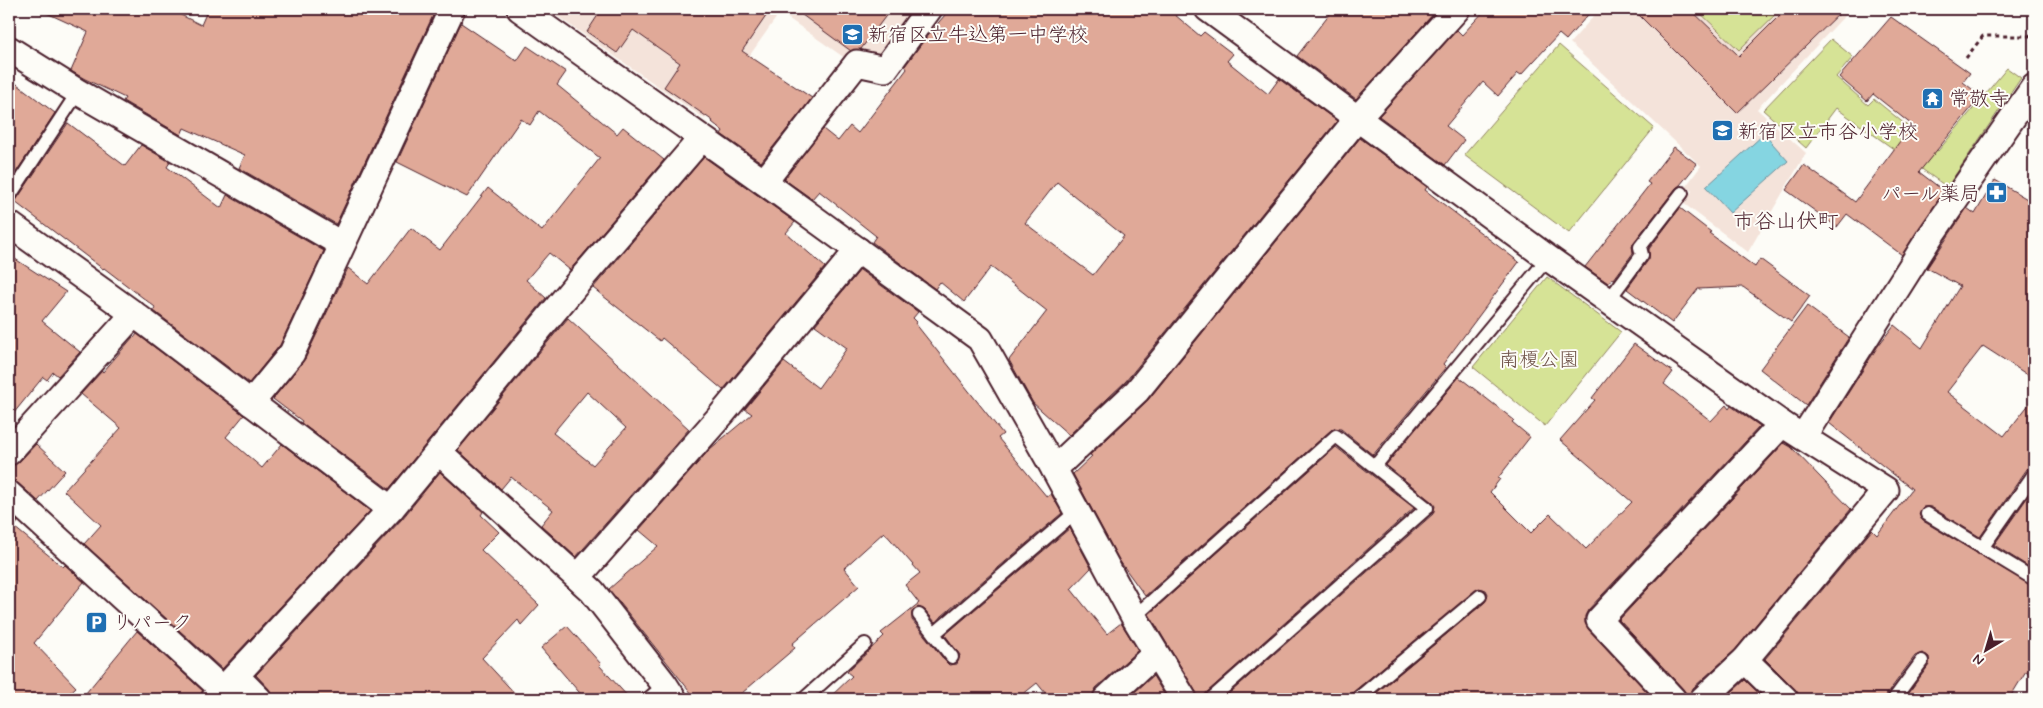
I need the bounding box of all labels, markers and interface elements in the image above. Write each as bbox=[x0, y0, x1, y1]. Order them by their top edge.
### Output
school or university icon: 新宿区立牛込第一中学校 bbox=[840, 22, 864, 46]
place label: 新宿区立牛込第一中学校 bbox=[868, 22, 1088, 49]
temple icon: 常敬寺 bbox=[1921, 86, 1945, 110]
place label: 常敬寺 bbox=[1949, 86, 2009, 113]
school or university icon: 新宿区立市谷小学校 bbox=[1710, 119, 1734, 143]
place label: 新宿区立市谷小学校 bbox=[1738, 119, 1918, 146]
place label: パール薬局 bbox=[1881, 181, 1980, 208]
pharmacy icon: パール薬局 bbox=[1984, 181, 2008, 205]
district label: 市谷山伏町 bbox=[1734, 208, 1839, 236]
park label: 南榎公園 bbox=[1499, 347, 1579, 374]
parking icon: リパーク bbox=[84, 610, 108, 634]
place label: リパーク bbox=[112, 610, 192, 637]
north arrow bbox=[1960, 626, 2010, 676]
text: N bbox=[1969, 649, 1988, 669]

